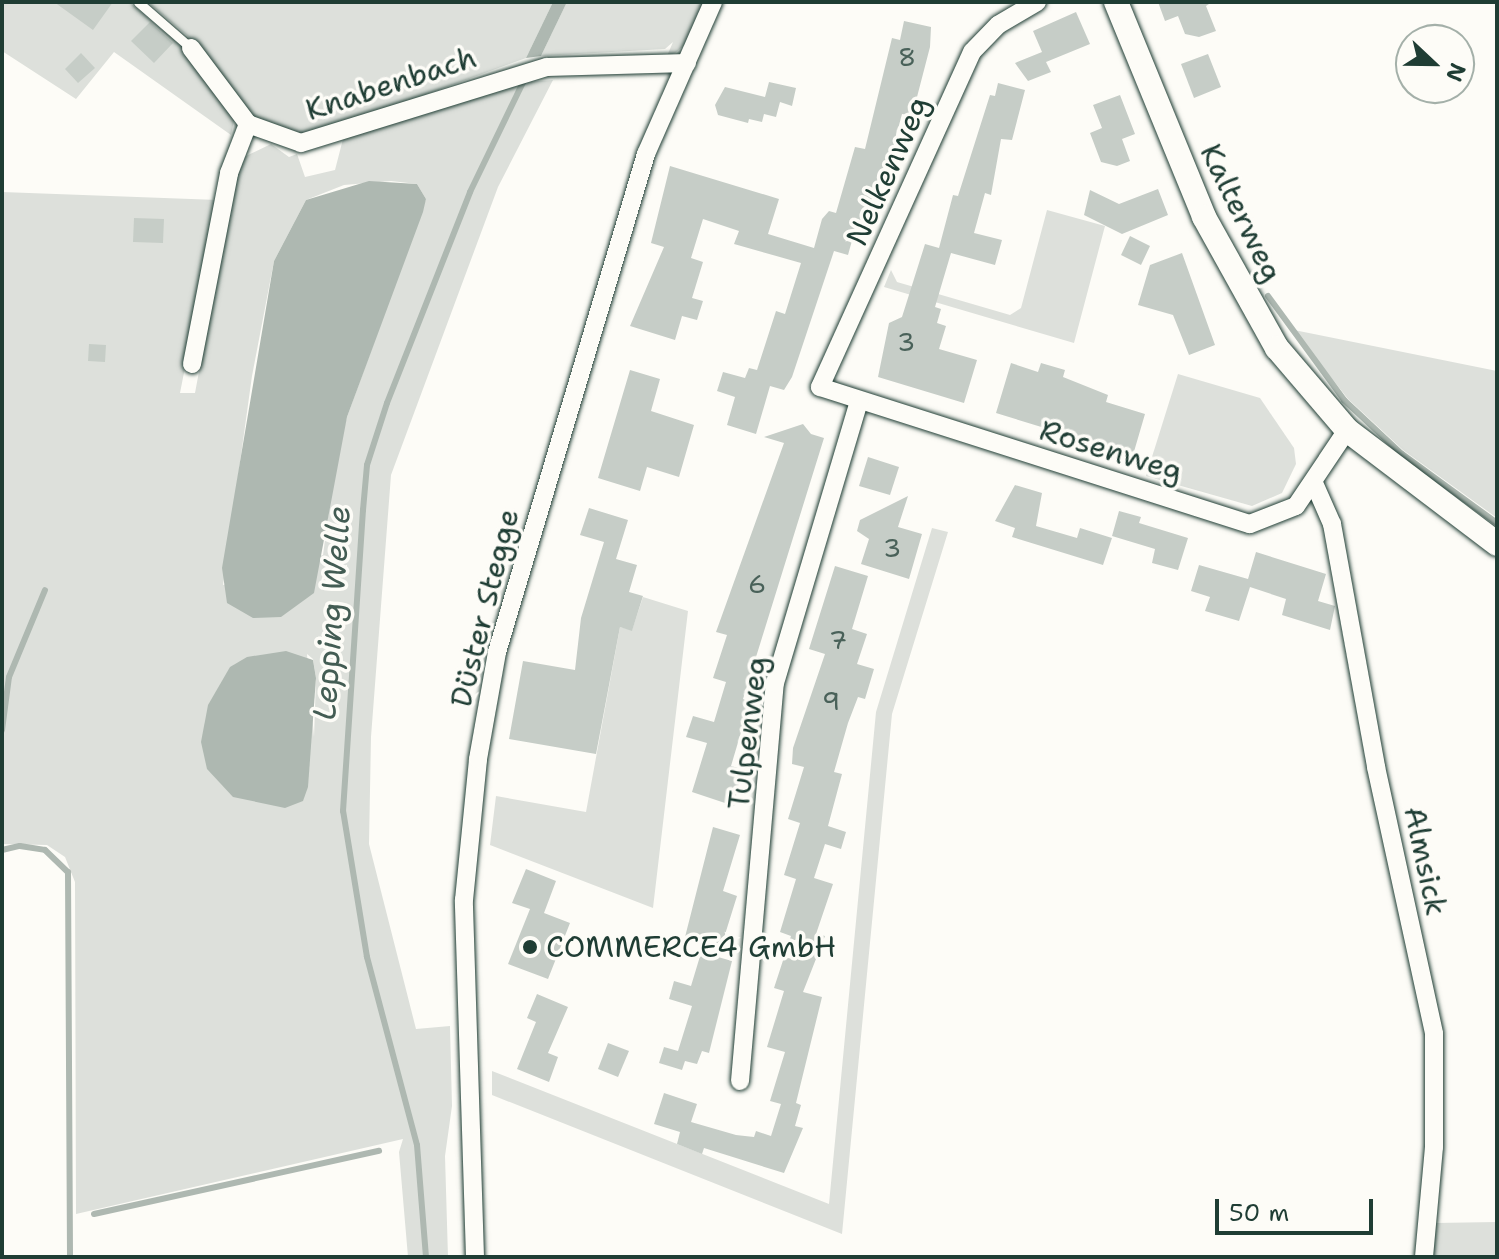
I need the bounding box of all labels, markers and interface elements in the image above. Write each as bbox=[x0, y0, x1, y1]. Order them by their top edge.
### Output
north arrow bbox=[1395, 24, 1475, 104]
street label: Knabenbach bbox=[301, 39, 481, 129]
house number: 8 bbox=[898, 41, 916, 73]
text: N bbox=[1439, 59, 1473, 86]
street label: Nelkenweg bbox=[839, 91, 937, 251]
street label: Kalterweg bbox=[1192, 138, 1290, 288]
house number: 3 bbox=[897, 326, 915, 358]
street label: Rosenweg bbox=[1035, 412, 1187, 490]
water label: Lepping Welle bbox=[305, 504, 359, 722]
street label: Düster Stegge bbox=[443, 505, 527, 711]
house number: 3 bbox=[883, 532, 901, 564]
house number: 6 bbox=[748, 568, 766, 600]
house number: 7 bbox=[829, 624, 847, 656]
street label: Tulpenweg bbox=[721, 654, 775, 812]
house number: 9 bbox=[822, 685, 840, 717]
street label: Almsick bbox=[1396, 803, 1454, 919]
place label: COMMERCE4 GmbH bbox=[546, 929, 836, 965]
marker: COMMERCE4 GmbH bbox=[521, 938, 539, 956]
scale bar bbox=[1219, 1183, 1377, 1233]
text: 50 m bbox=[1229, 1197, 1289, 1229]

